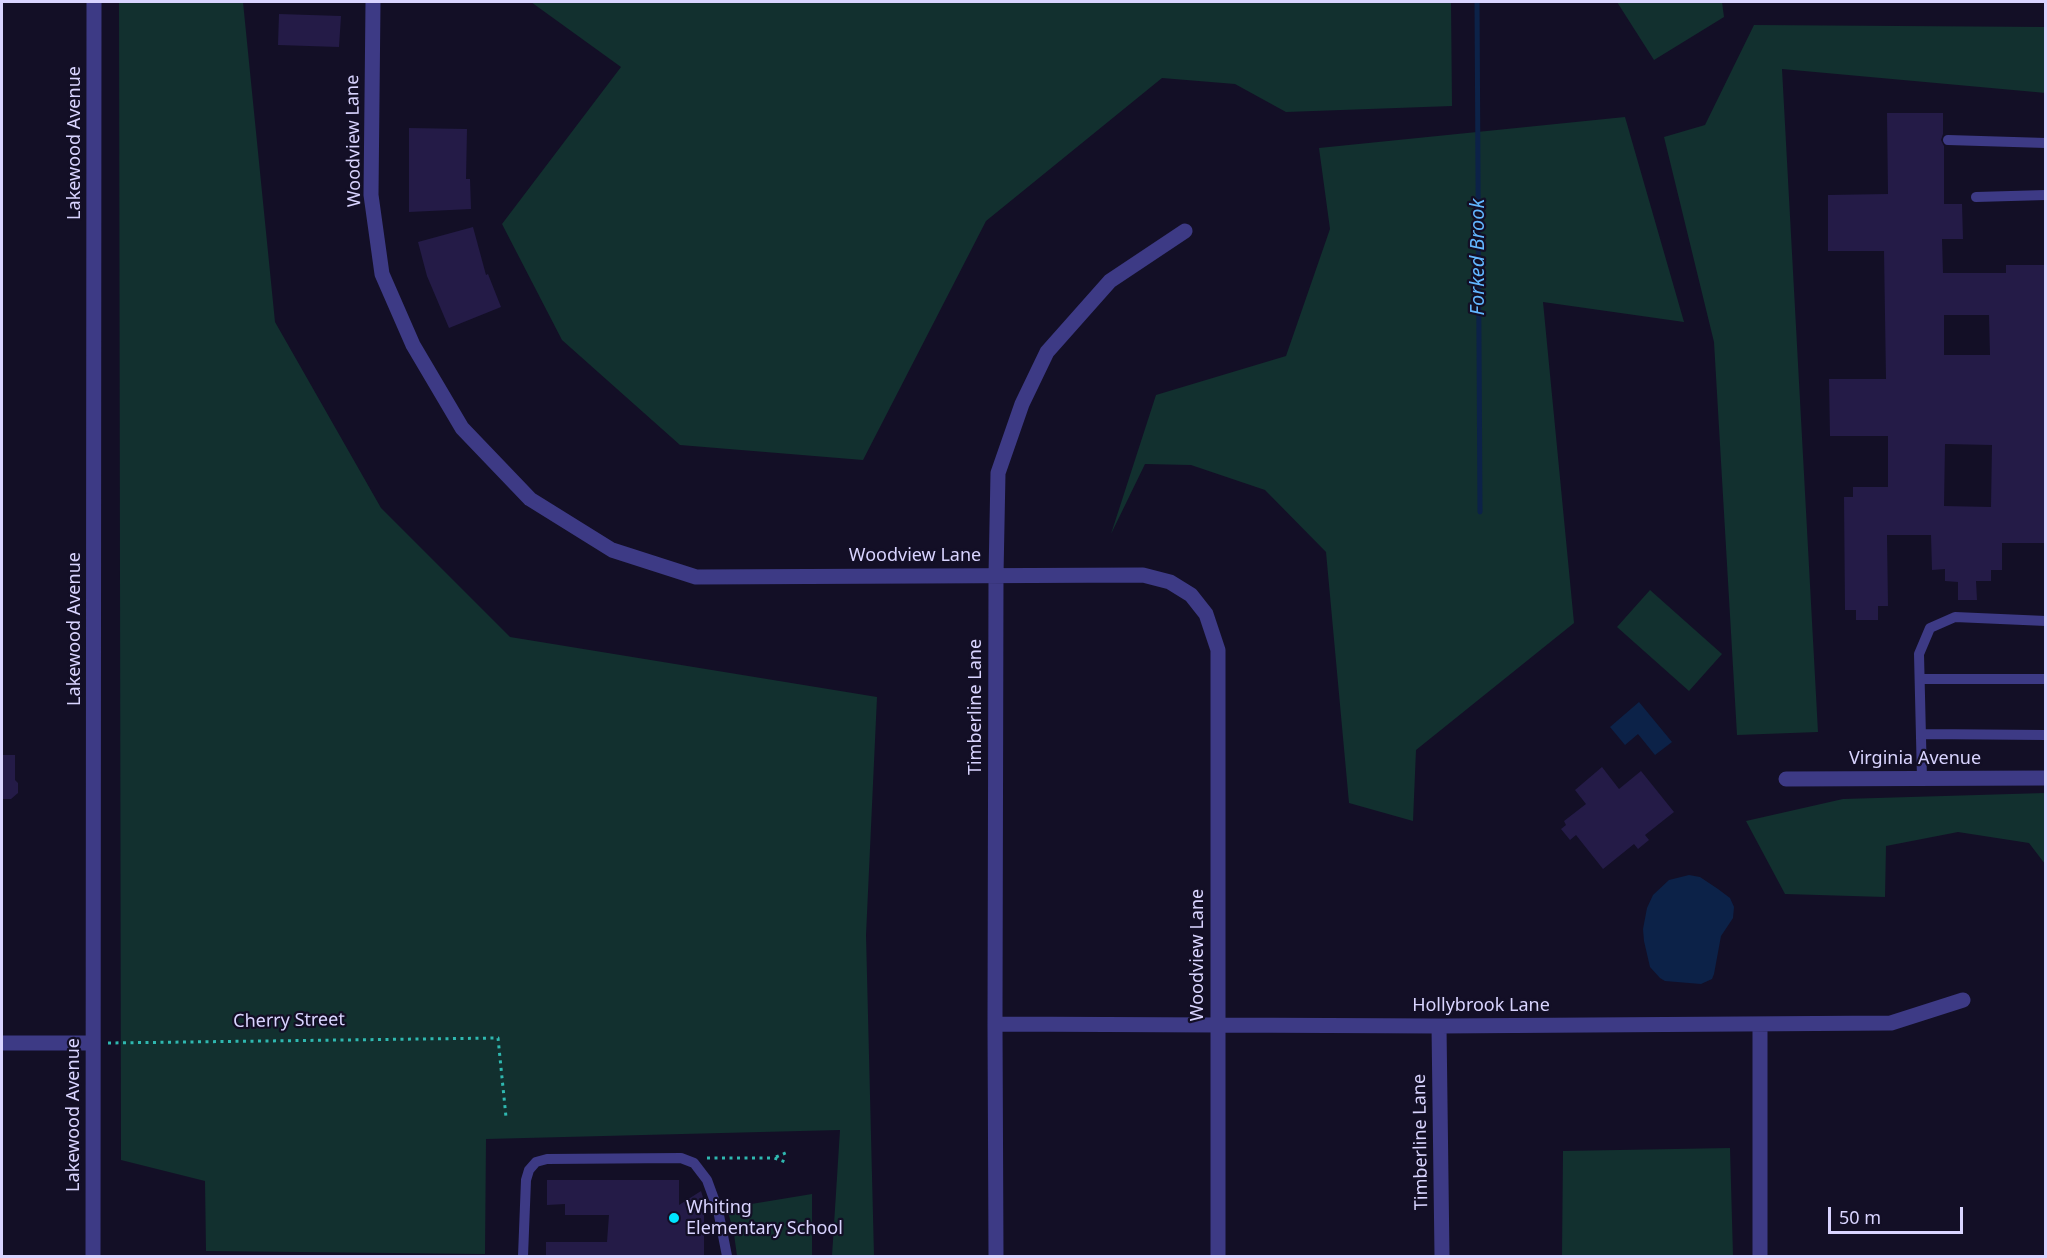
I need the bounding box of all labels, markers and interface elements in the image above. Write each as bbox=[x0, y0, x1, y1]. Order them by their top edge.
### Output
street label: Lakewood Avenue bbox=[64, 66, 86, 220]
street label: Woodview Lane bbox=[342, 75, 366, 207]
water label: Forked Brook bbox=[1466, 199, 1490, 315]
street label: Woodview Lane bbox=[849, 545, 981, 567]
street label: Lakewood Avenue bbox=[64, 552, 86, 706]
street label: Timberline Lane bbox=[965, 639, 987, 775]
street label: Virginia Avenue bbox=[1849, 748, 1981, 770]
street label: Woodview Lane bbox=[1187, 889, 1209, 1021]
street label: Hollybrook Lane bbox=[1412, 995, 1550, 1017]
street label: Cherry Street bbox=[233, 1009, 345, 1033]
street label: Lakewood Avenue bbox=[63, 1038, 85, 1192]
street label: Timberline Lane bbox=[1409, 1074, 1433, 1210]
scale bar bbox=[1831, 1195, 1966, 1233]
place label: Whiting Elementary School bbox=[686, 1197, 843, 1240]
text: 50 m bbox=[1839, 1205, 1881, 1229]
marker: Whiting Elementary School bbox=[667, 1211, 681, 1225]

